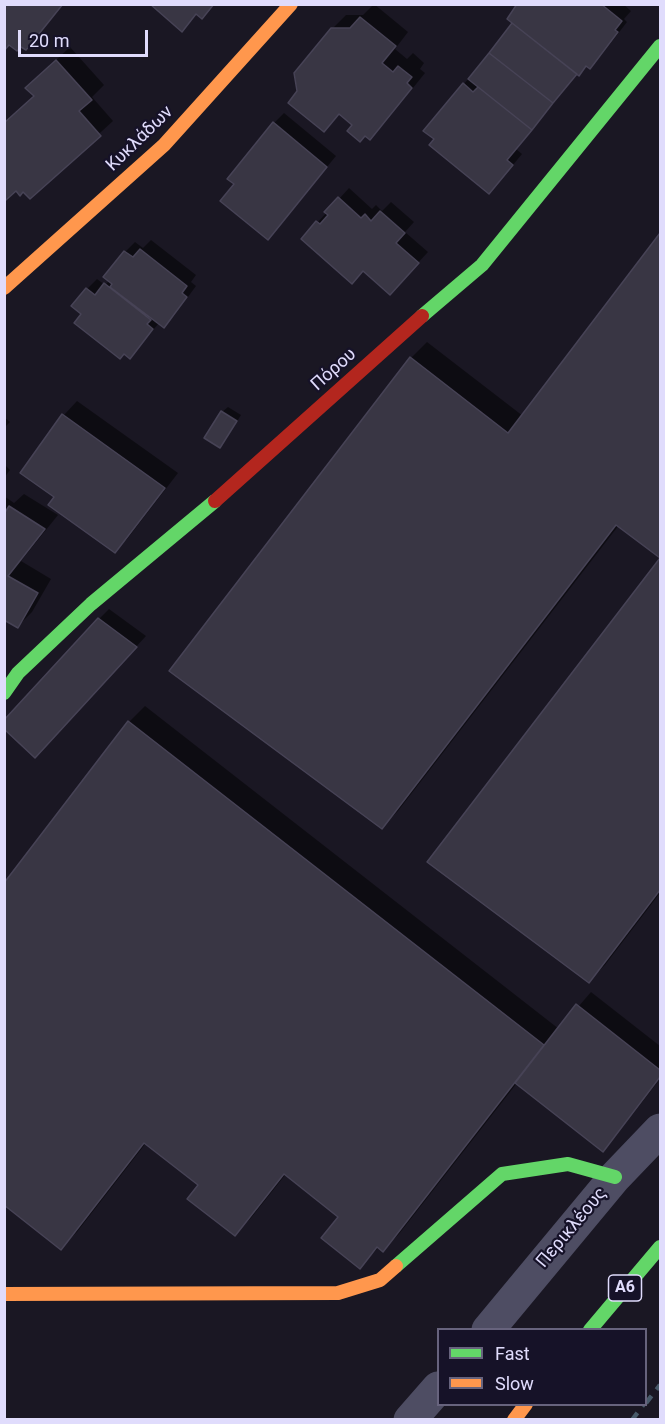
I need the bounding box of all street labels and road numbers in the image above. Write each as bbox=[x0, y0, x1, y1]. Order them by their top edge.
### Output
street label: Κυκλάδων bbox=[102, 102, 178, 176]
street label: Πόρου bbox=[307, 344, 361, 396]
street label: Περικλέους bbox=[532, 1183, 612, 1273]
road number: Α6 bbox=[608, 1275, 642, 1301]

